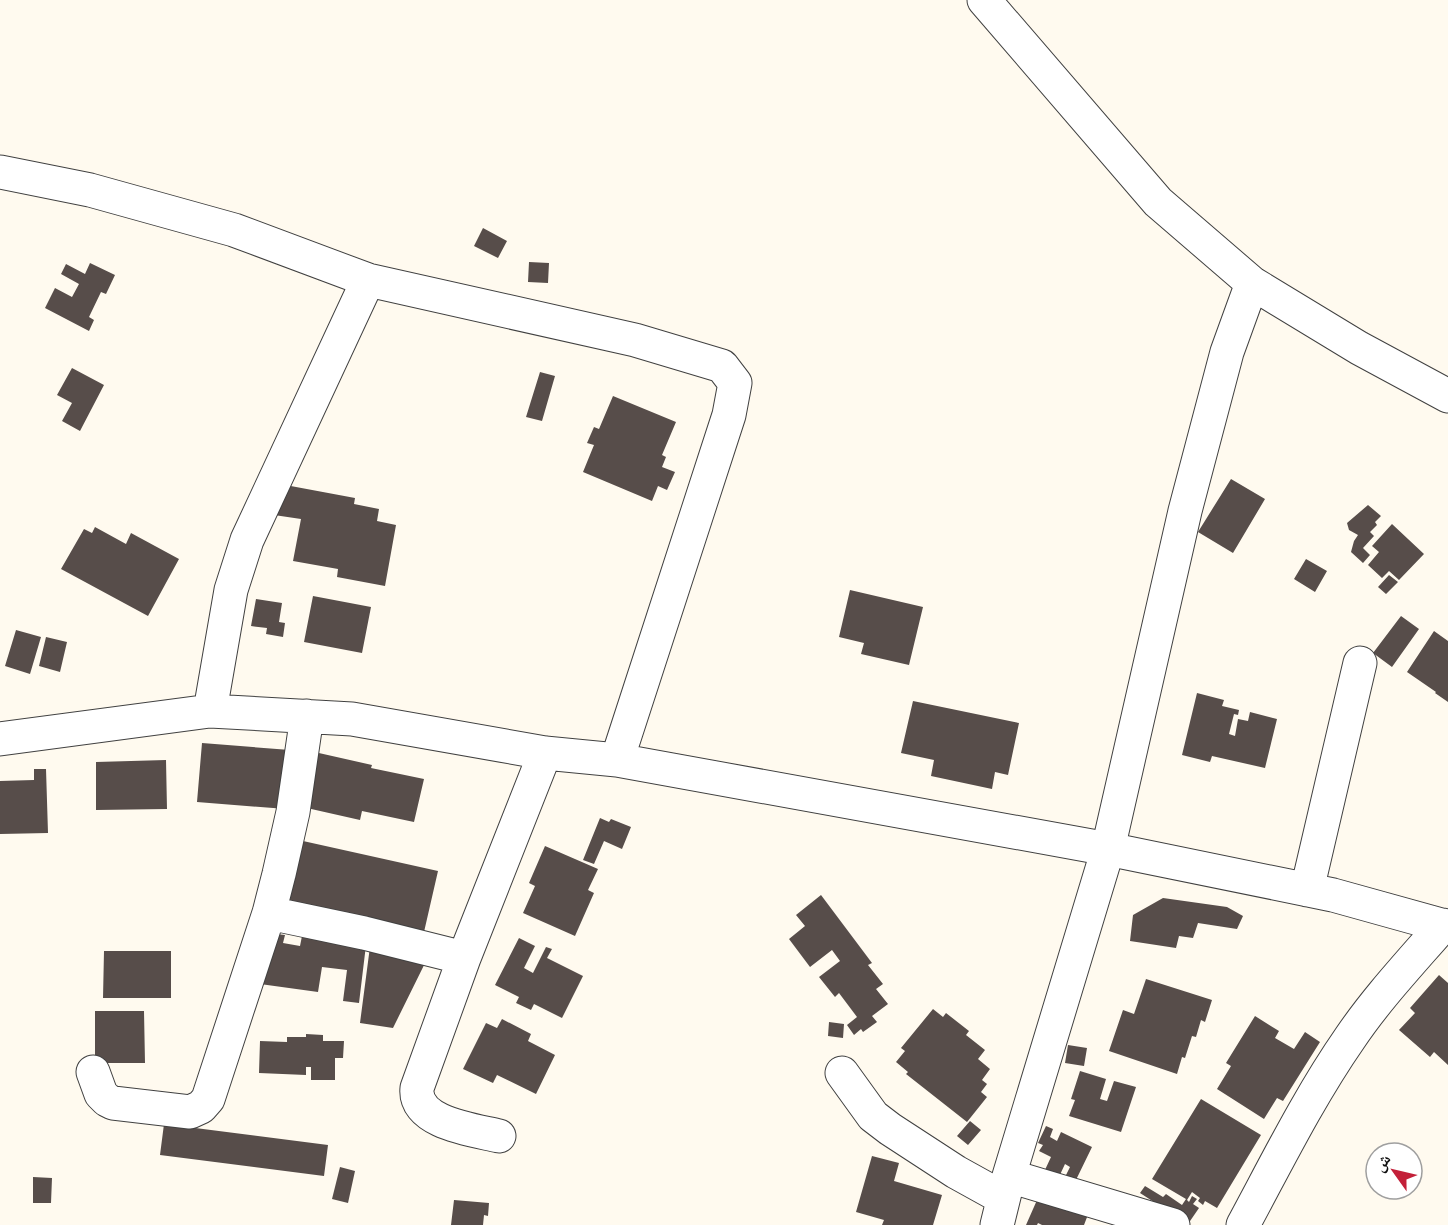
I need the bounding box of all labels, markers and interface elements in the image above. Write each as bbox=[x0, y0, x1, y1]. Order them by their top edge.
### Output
north arrow bbox=[1364, 1141, 1424, 1201]
text: ش bbox=[1369, 1150, 1395, 1175]

